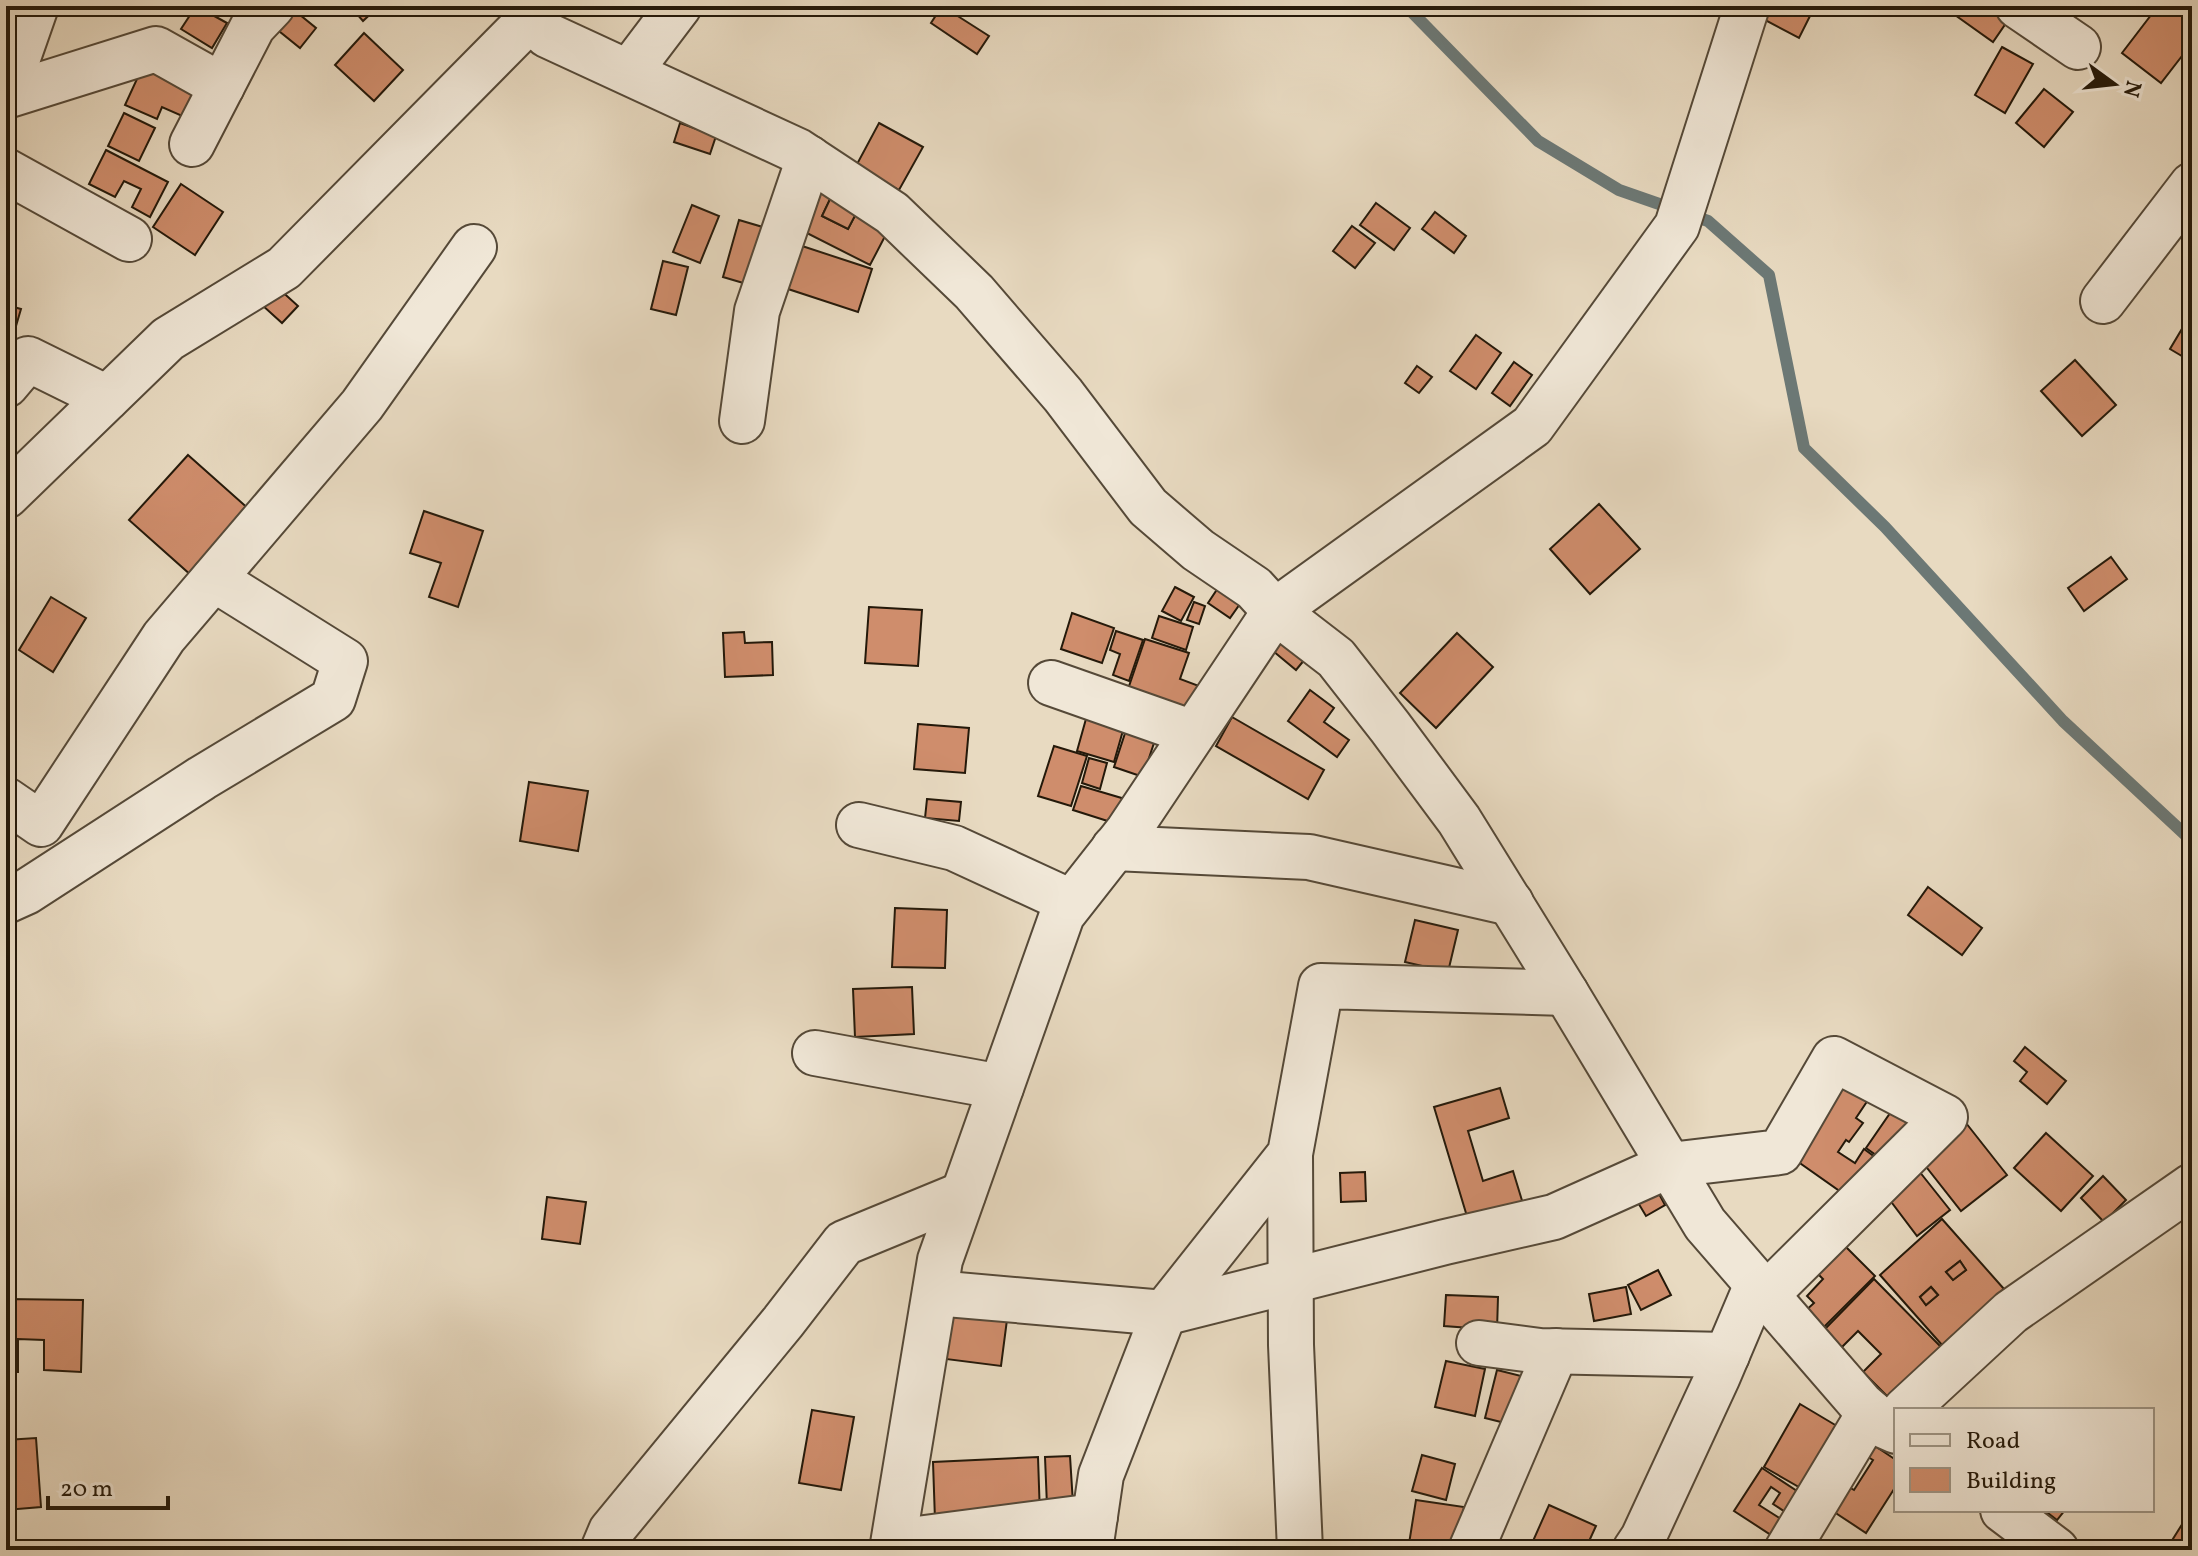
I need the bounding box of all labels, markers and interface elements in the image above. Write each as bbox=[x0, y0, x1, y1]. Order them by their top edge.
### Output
north arrow bbox=[2074, 44, 2154, 124]
text: N bbox=[2114, 77, 2148, 100]
legend bbox=[1894, 1408, 2154, 1512]
text: Road bbox=[1966, 1425, 2020, 1459]
scale bar bbox=[48, 1460, 168, 1510]
text: Building bbox=[1966, 1465, 2056, 1499]
text: 20 m bbox=[60, 1473, 113, 1507]

